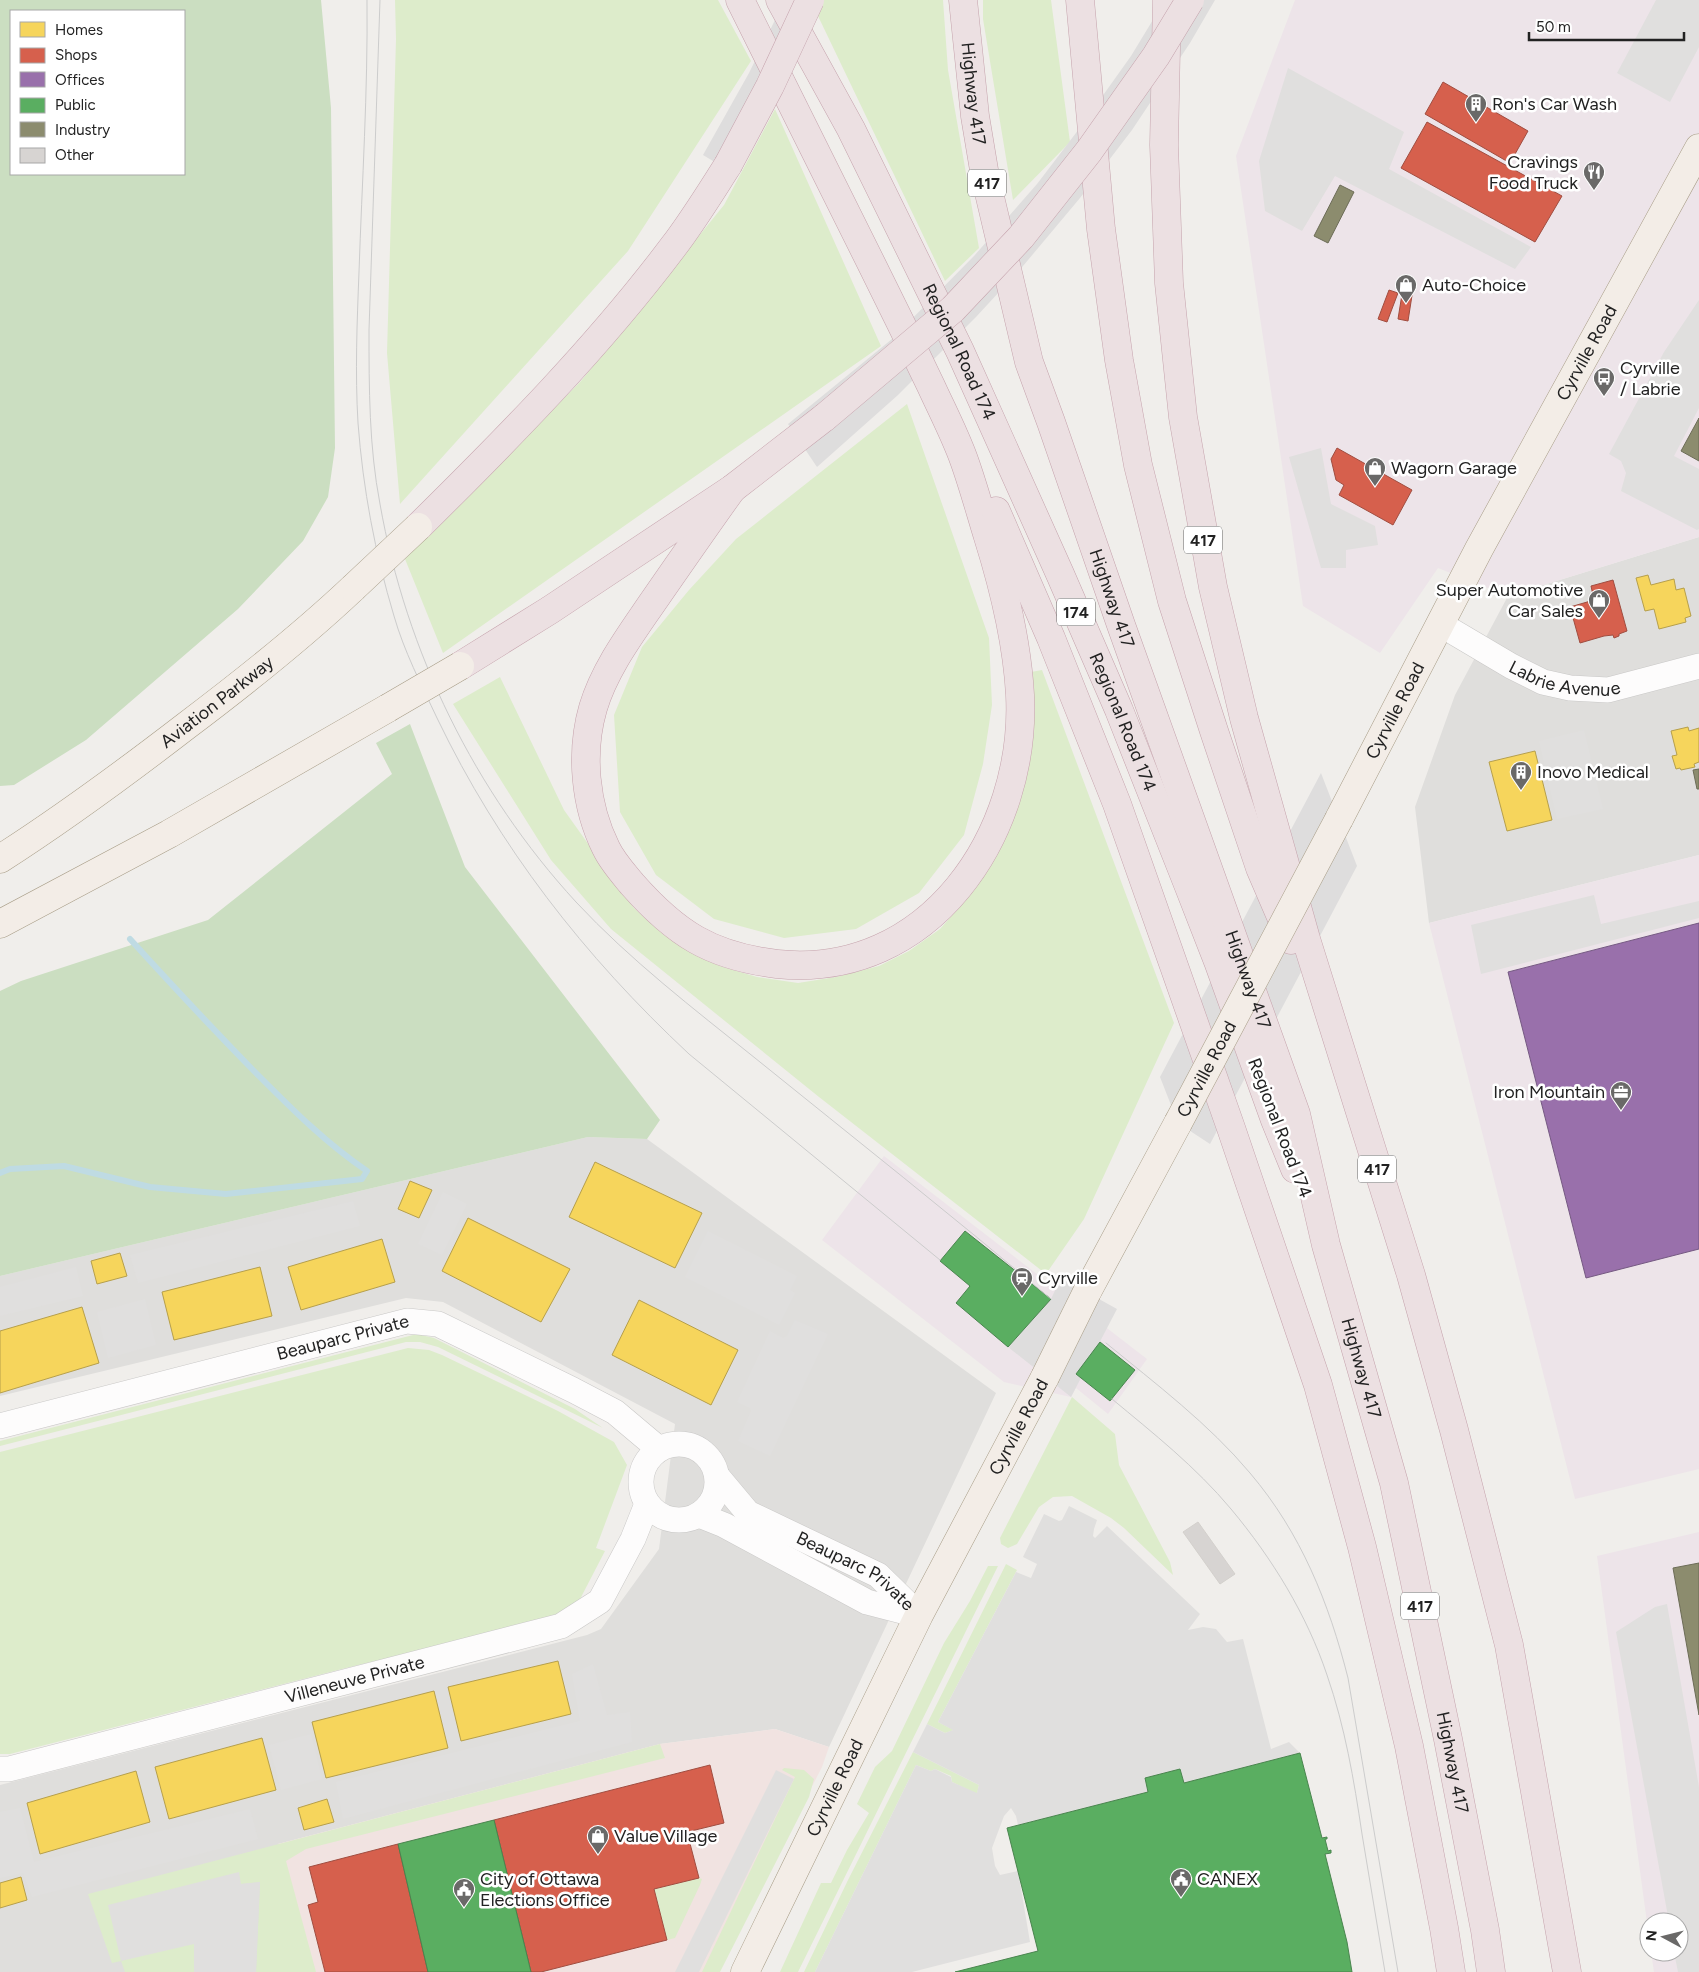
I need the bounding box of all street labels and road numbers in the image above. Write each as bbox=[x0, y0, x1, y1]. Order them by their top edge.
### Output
street label: Highway 417 bbox=[956, 41, 991, 147]
road number: 417 bbox=[968, 170, 1006, 197]
street label: Regional Road 174 bbox=[918, 280, 1001, 424]
street label: Cyrville Road bbox=[1552, 301, 1622, 404]
road number: 417 bbox=[1184, 526, 1222, 554]
street label: Highway 417 bbox=[1085, 546, 1139, 651]
road number: 174 bbox=[1057, 598, 1095, 626]
street label: Regional Road 174 bbox=[1085, 649, 1161, 795]
street label: Aviation Parkway bbox=[156, 651, 278, 753]
street label: Labrie Avenue bbox=[1505, 656, 1623, 701]
street label: Cyrville Road bbox=[1361, 659, 1429, 763]
street label: Highway 417 bbox=[1220, 927, 1276, 1032]
street label: Cyrville Road bbox=[1172, 1017, 1241, 1121]
street label: Regional Road 174 bbox=[1243, 1055, 1317, 1201]
road number: 417 bbox=[1358, 1156, 1396, 1182]
street label: Beauparc Private bbox=[274, 1310, 411, 1365]
street label: Highway 417 bbox=[1336, 1315, 1386, 1421]
street label: Cyrville Road bbox=[984, 1375, 1053, 1479]
street label: Beauparc Private bbox=[793, 1527, 919, 1616]
road number: 417 bbox=[1401, 1592, 1439, 1620]
street label: Villeneuve Private bbox=[282, 1651, 427, 1708]
street label: Highway 417 bbox=[1431, 1709, 1473, 1816]
street label: Cyrville Road bbox=[802, 1735, 868, 1840]

